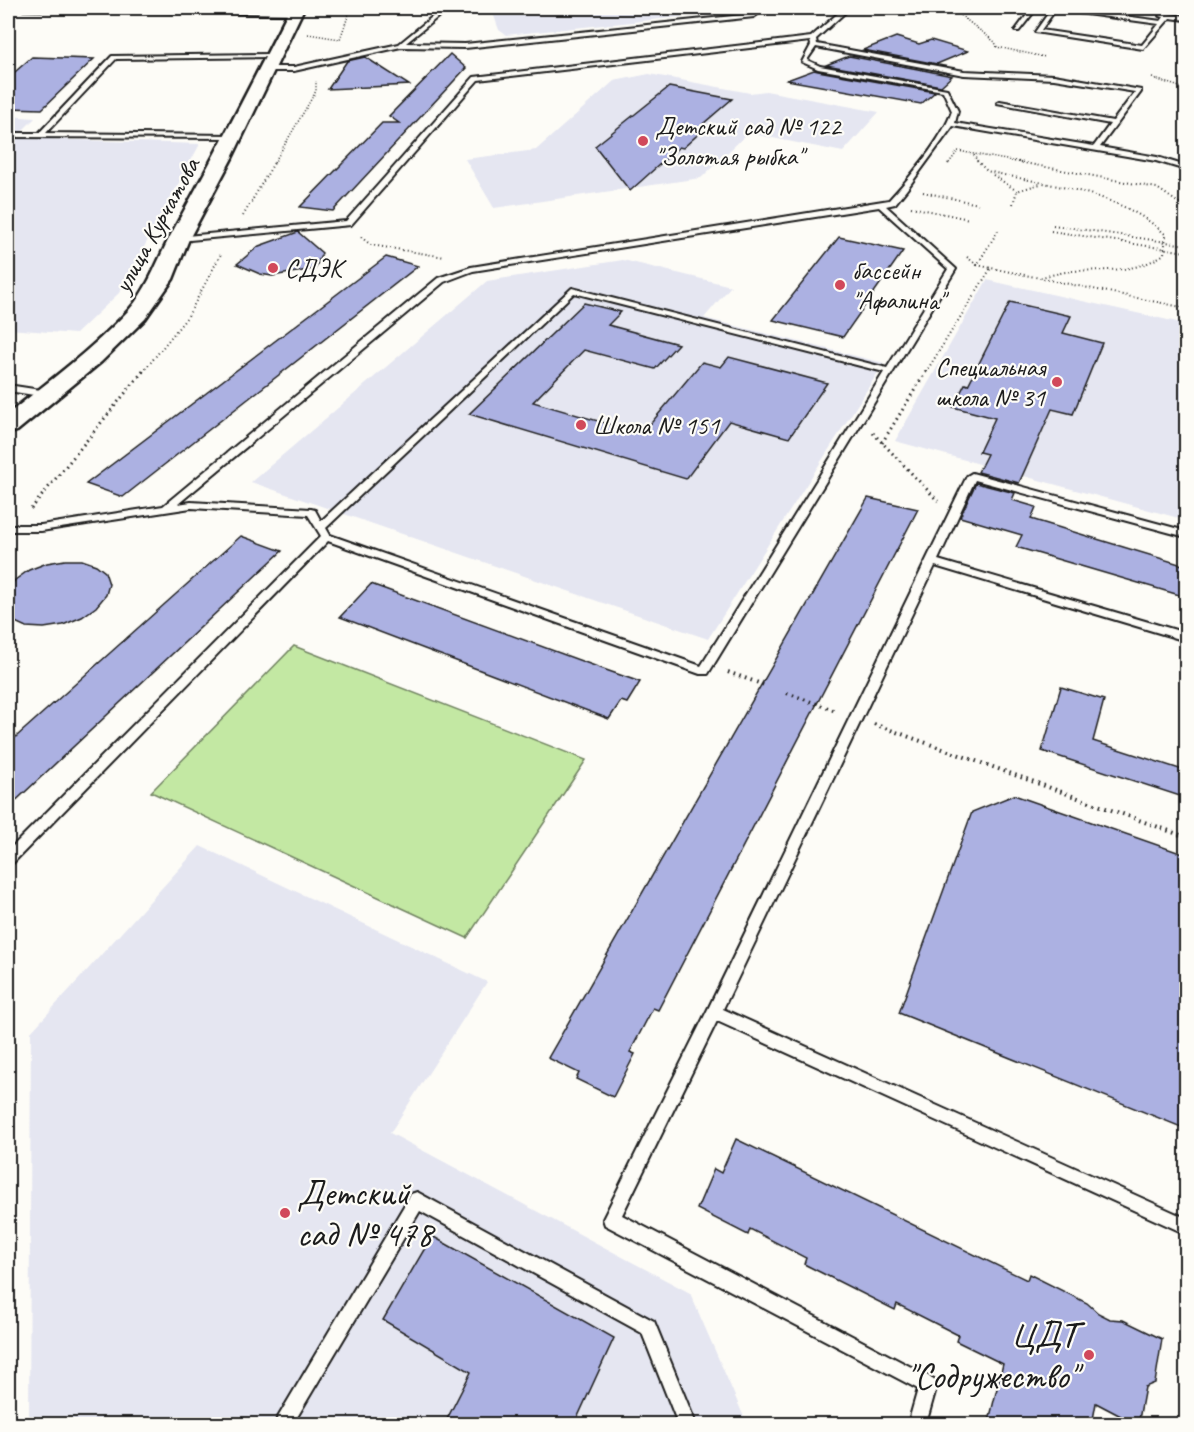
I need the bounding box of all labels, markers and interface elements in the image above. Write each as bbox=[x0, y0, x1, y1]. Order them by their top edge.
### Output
place label: Детский сад № 122 "Золотая рыбка" bbox=[655, 110, 843, 173]
marker: Детский сад № 122 "Золотая рыбка" bbox=[636, 134, 650, 148]
street label: улица Курчатова bbox=[105, 150, 208, 300]
place label: СДЭК bbox=[285, 252, 347, 285]
place label: бассейн "Афалина" bbox=[852, 254, 949, 317]
marker: СДЭК bbox=[266, 261, 280, 275]
marker: бассейн "Афалина" bbox=[833, 278, 847, 292]
place label: Специальная школа № 31 bbox=[935, 351, 1047, 414]
marker: Специальная школа № 31 bbox=[1050, 375, 1064, 389]
place label: Школа № 151 bbox=[593, 409, 721, 442]
marker: Школа № 151 bbox=[574, 418, 588, 432]
place label: Детский сад № 478 bbox=[297, 1170, 436, 1257]
marker: Детский сад № 478 bbox=[278, 1206, 292, 1220]
place label: ЦДТ "Содружество" bbox=[906, 1312, 1086, 1399]
marker: ЦДТ "Содружество" bbox=[1082, 1348, 1096, 1362]

